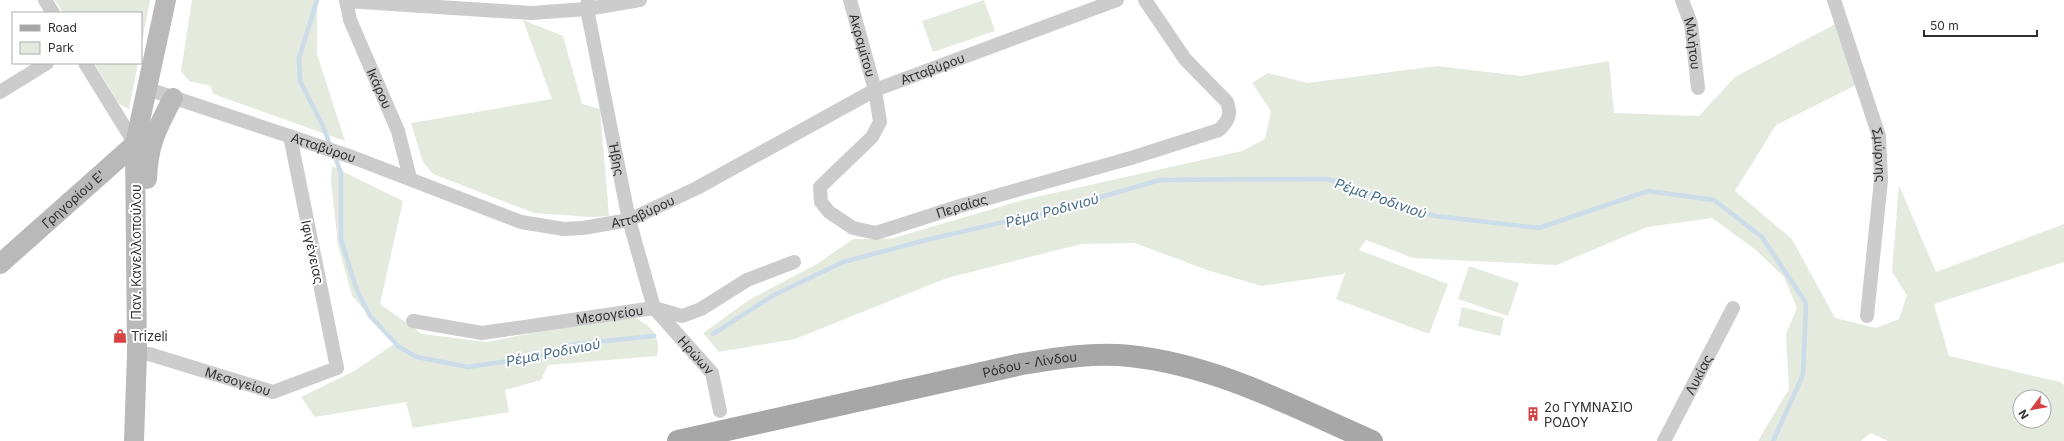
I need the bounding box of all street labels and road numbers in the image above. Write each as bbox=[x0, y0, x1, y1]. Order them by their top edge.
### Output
street label: Ακραμίτου bbox=[846, 12, 879, 79]
street label: Μιλήτου bbox=[1681, 15, 1704, 70]
street label: Ατταβύρου bbox=[898, 49, 967, 88]
street label: Ικάρου bbox=[364, 66, 395, 111]
street label: Σμύρνης bbox=[1869, 125, 1889, 182]
street label: Ατταβύρου bbox=[289, 129, 358, 166]
street label: Ήβης bbox=[606, 141, 628, 177]
street label: Γρηγορίου Ε' bbox=[38, 167, 108, 231]
street label: Παν. Κανελλοπούλου bbox=[128, 184, 144, 320]
street label: Περαίας bbox=[934, 191, 989, 221]
street label: Ατταβύρου bbox=[610, 192, 677, 231]
street label: Ιφιγένειας bbox=[298, 219, 328, 285]
street label: Μεσογείου bbox=[575, 302, 644, 327]
street label: Ηρώων bbox=[675, 333, 718, 378]
street label: Ρόδου - Λίνδου bbox=[981, 348, 1078, 381]
street label: Λυκίας bbox=[1682, 352, 1716, 397]
street label: Μεσογείου bbox=[203, 364, 273, 399]

